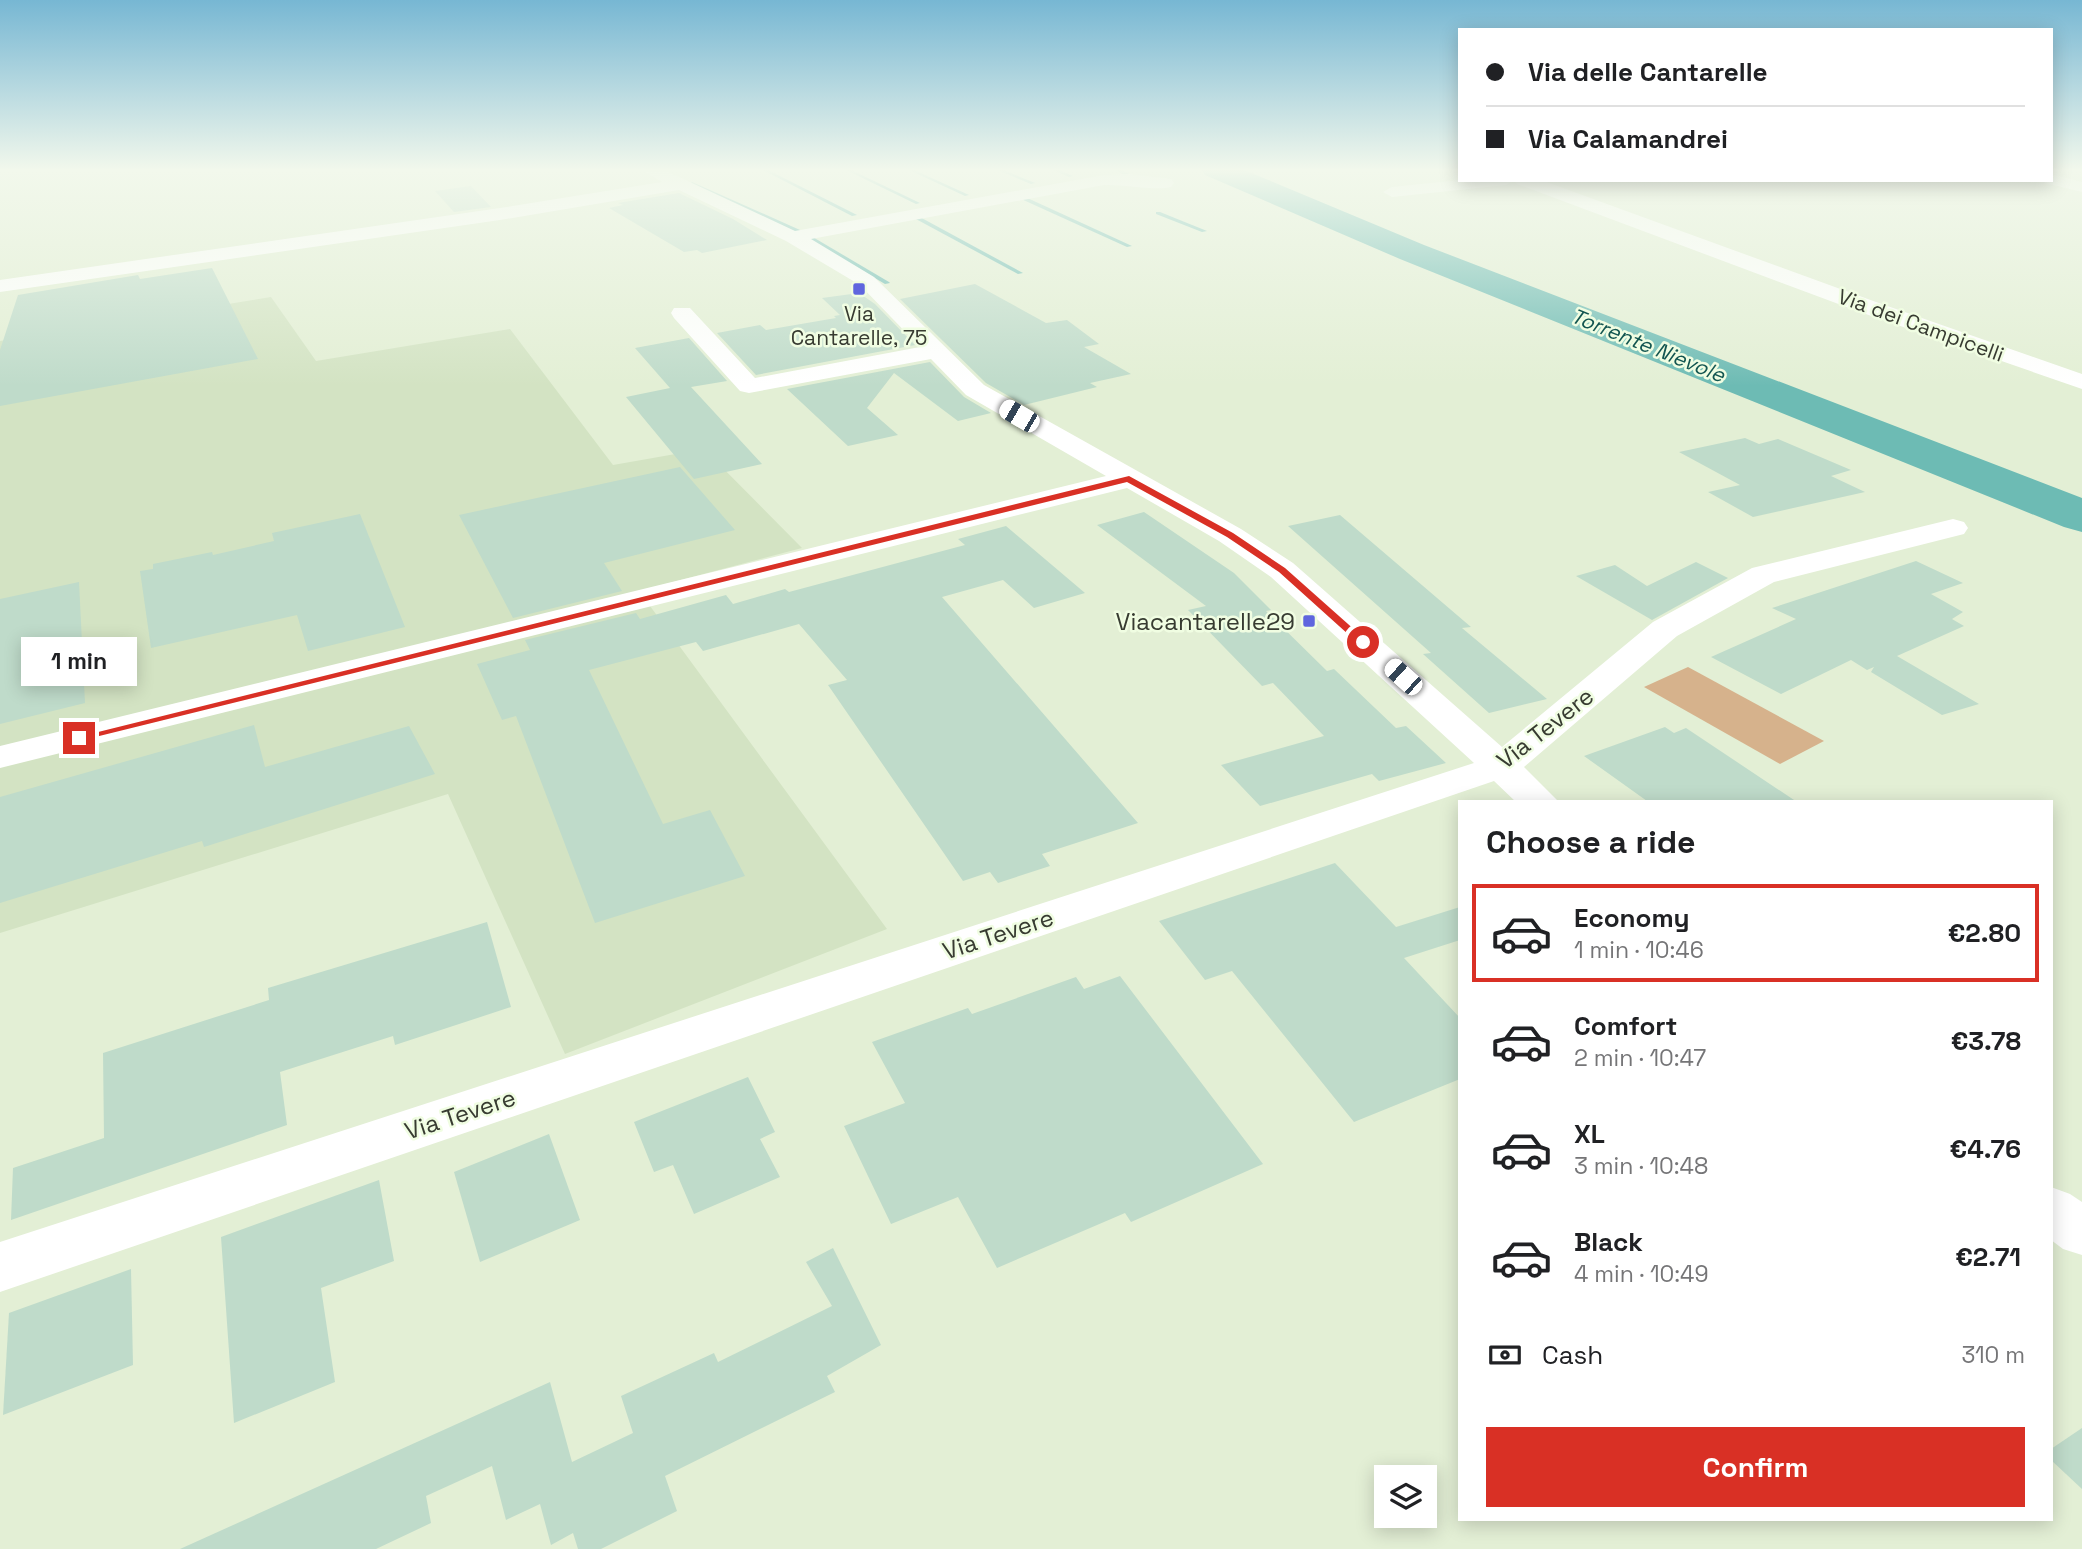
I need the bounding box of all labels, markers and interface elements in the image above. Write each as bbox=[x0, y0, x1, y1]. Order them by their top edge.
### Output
text: Via delle Cantarelle bbox=[1528, 55, 1768, 89]
text: Via Calamandrei bbox=[1528, 122, 1728, 156]
marker: Via Cantarelle, 75 bbox=[851, 281, 867, 297]
street label: Via dei Campicelli bbox=[1834, 282, 2008, 368]
place label: Via Cantarelle, 75 bbox=[791, 300, 927, 351]
water label: Torrente Nievole bbox=[1567, 302, 1730, 389]
car bbox=[996, 396, 1043, 436]
place label: Viacantarelle29 bbox=[1116, 606, 1295, 637]
marker: Viacantarelle29 bbox=[1301, 613, 1317, 629]
route start bbox=[1347, 626, 1379, 658]
callout: 1 min bbox=[21, 636, 137, 686]
text: 1 min bbox=[51, 646, 107, 676]
car bbox=[1381, 655, 1426, 699]
street label: Via Tevere bbox=[1490, 680, 1600, 776]
route end bbox=[63, 722, 95, 754]
text: Choose a ride bbox=[1486, 822, 1696, 862]
street label: Via Tevere bbox=[939, 901, 1057, 967]
text: Economy bbox=[1574, 901, 1690, 935]
icon: car bbox=[1490, 902, 1553, 965]
text: €2.80 bbox=[1948, 916, 2021, 950]
text: 1 min · 10:46 bbox=[1574, 935, 1704, 965]
text: Comfort bbox=[1574, 1009, 1677, 1043]
icon: car bbox=[1490, 1010, 1553, 1073]
text: €3.78 bbox=[1951, 1024, 2021, 1058]
text: 2 min · 10:47 bbox=[1574, 1043, 1706, 1073]
street label: Via Tevere bbox=[401, 1081, 519, 1147]
text: XL bbox=[1574, 1117, 1605, 1151]
icon: car bbox=[1490, 1118, 1553, 1181]
text: €4.76 bbox=[1950, 1132, 2021, 1166]
text: 3 min · 10:48 bbox=[1574, 1151, 1708, 1181]
text: Black bbox=[1574, 1225, 1643, 1259]
icon: car bbox=[1490, 1226, 1553, 1289]
text: €2.71 bbox=[1955, 1240, 2021, 1274]
text: 4 min · 10:49 bbox=[1574, 1259, 1709, 1289]
icon: cash bbox=[1486, 1336, 1524, 1374]
text: Cash bbox=[1542, 1338, 1603, 1372]
text: 310 m bbox=[1961, 1340, 2025, 1370]
button: Confirm bbox=[1486, 1427, 2025, 1507]
map controls bbox=[1374, 1465, 1437, 1528]
button: layers bbox=[1374, 1465, 1437, 1528]

